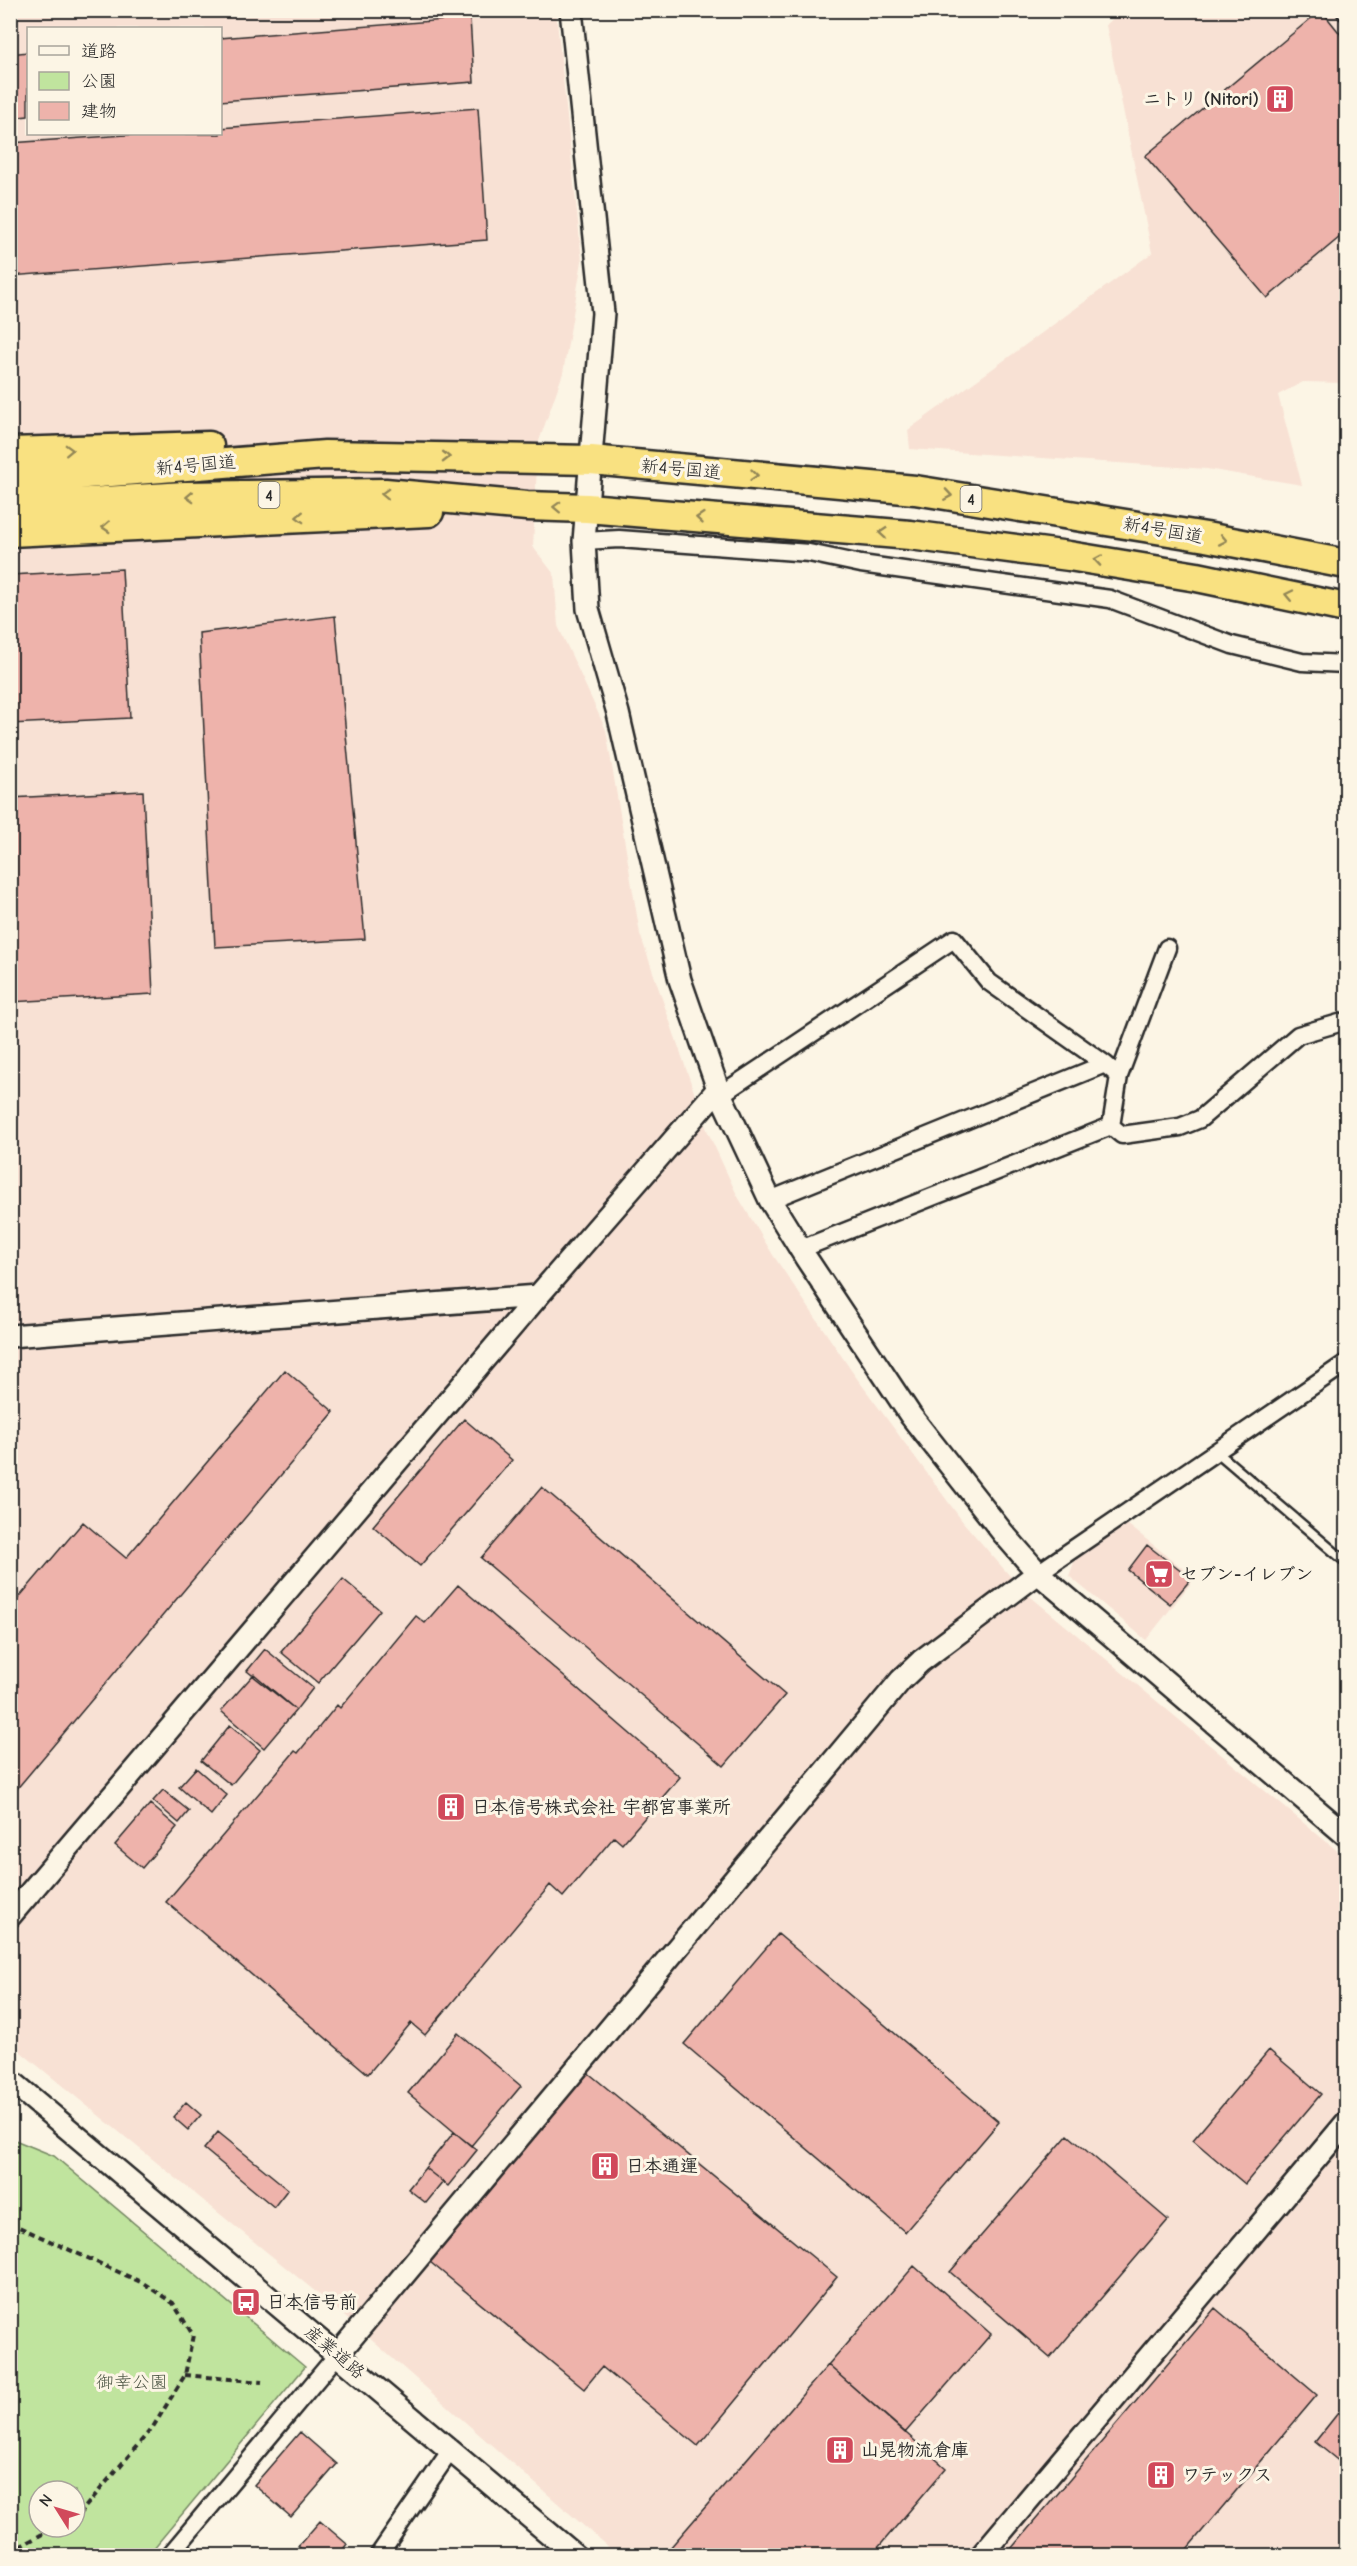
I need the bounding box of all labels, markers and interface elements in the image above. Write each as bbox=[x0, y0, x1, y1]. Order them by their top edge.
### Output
legend bbox=[27, 27, 222, 135]
text: 道路 bbox=[81, 41, 117, 62]
text: 公園 bbox=[81, 71, 117, 92]
building icon: ニトリ (Nitori) bbox=[1264, 83, 1296, 115]
place label: ニトリ (Nitori) bbox=[1143, 89, 1259, 110]
text: 建物 bbox=[81, 101, 117, 122]
one-way arrow bbox=[64, 444, 73, 456]
one-way arrow bbox=[442, 451, 451, 463]
street label: 新4号国道 bbox=[155, 452, 237, 479]
street label: 新4号国道 bbox=[640, 456, 722, 483]
one-way arrow bbox=[750, 468, 759, 481]
road number: 4 bbox=[258, 482, 280, 508]
road number: 4 bbox=[960, 486, 982, 512]
one-way arrow bbox=[380, 487, 389, 500]
one-way arrow bbox=[944, 489, 953, 501]
one-way arrow bbox=[185, 490, 194, 503]
one-way arrow bbox=[552, 501, 561, 513]
one-way arrow bbox=[296, 511, 305, 523]
one-way arrow bbox=[696, 511, 705, 524]
street label: 新4号国道 bbox=[1121, 513, 1204, 548]
one-way arrow bbox=[101, 521, 110, 534]
one-way arrow bbox=[879, 527, 888, 540]
one-way arrow bbox=[1218, 533, 1228, 546]
one-way arrow bbox=[1093, 555, 1102, 567]
one-way arrow bbox=[1285, 589, 1295, 602]
supermarket icon: セブン-イレブン bbox=[1143, 1558, 1175, 1590]
place label: セブン-イレブン bbox=[1180, 1564, 1313, 1585]
building icon: 日本信号株式会社 宇都宮事業所 bbox=[435, 1791, 467, 1823]
place label: 日本信号株式会社 宇都宮事業所 bbox=[472, 1797, 730, 1818]
building icon: 日本通運 bbox=[589, 2150, 621, 2182]
place label: 日本通運 bbox=[626, 2156, 698, 2177]
bus stop icon: 日本信号前 bbox=[230, 2286, 262, 2318]
place label: 日本信号前 bbox=[267, 2292, 357, 2313]
street label: 産業道路 bbox=[300, 2321, 369, 2384]
park label: 御幸公園 bbox=[96, 2372, 168, 2393]
building icon: 山晃物流倉庫 bbox=[824, 2434, 856, 2466]
place label: 山晃物流倉庫 bbox=[861, 2440, 969, 2461]
building icon: ワテックス bbox=[1145, 2459, 1177, 2491]
place label: ワテックス bbox=[1182, 2465, 1272, 2486]
north arrow bbox=[27, 2479, 87, 2539]
text: N bbox=[35, 2491, 56, 2510]

